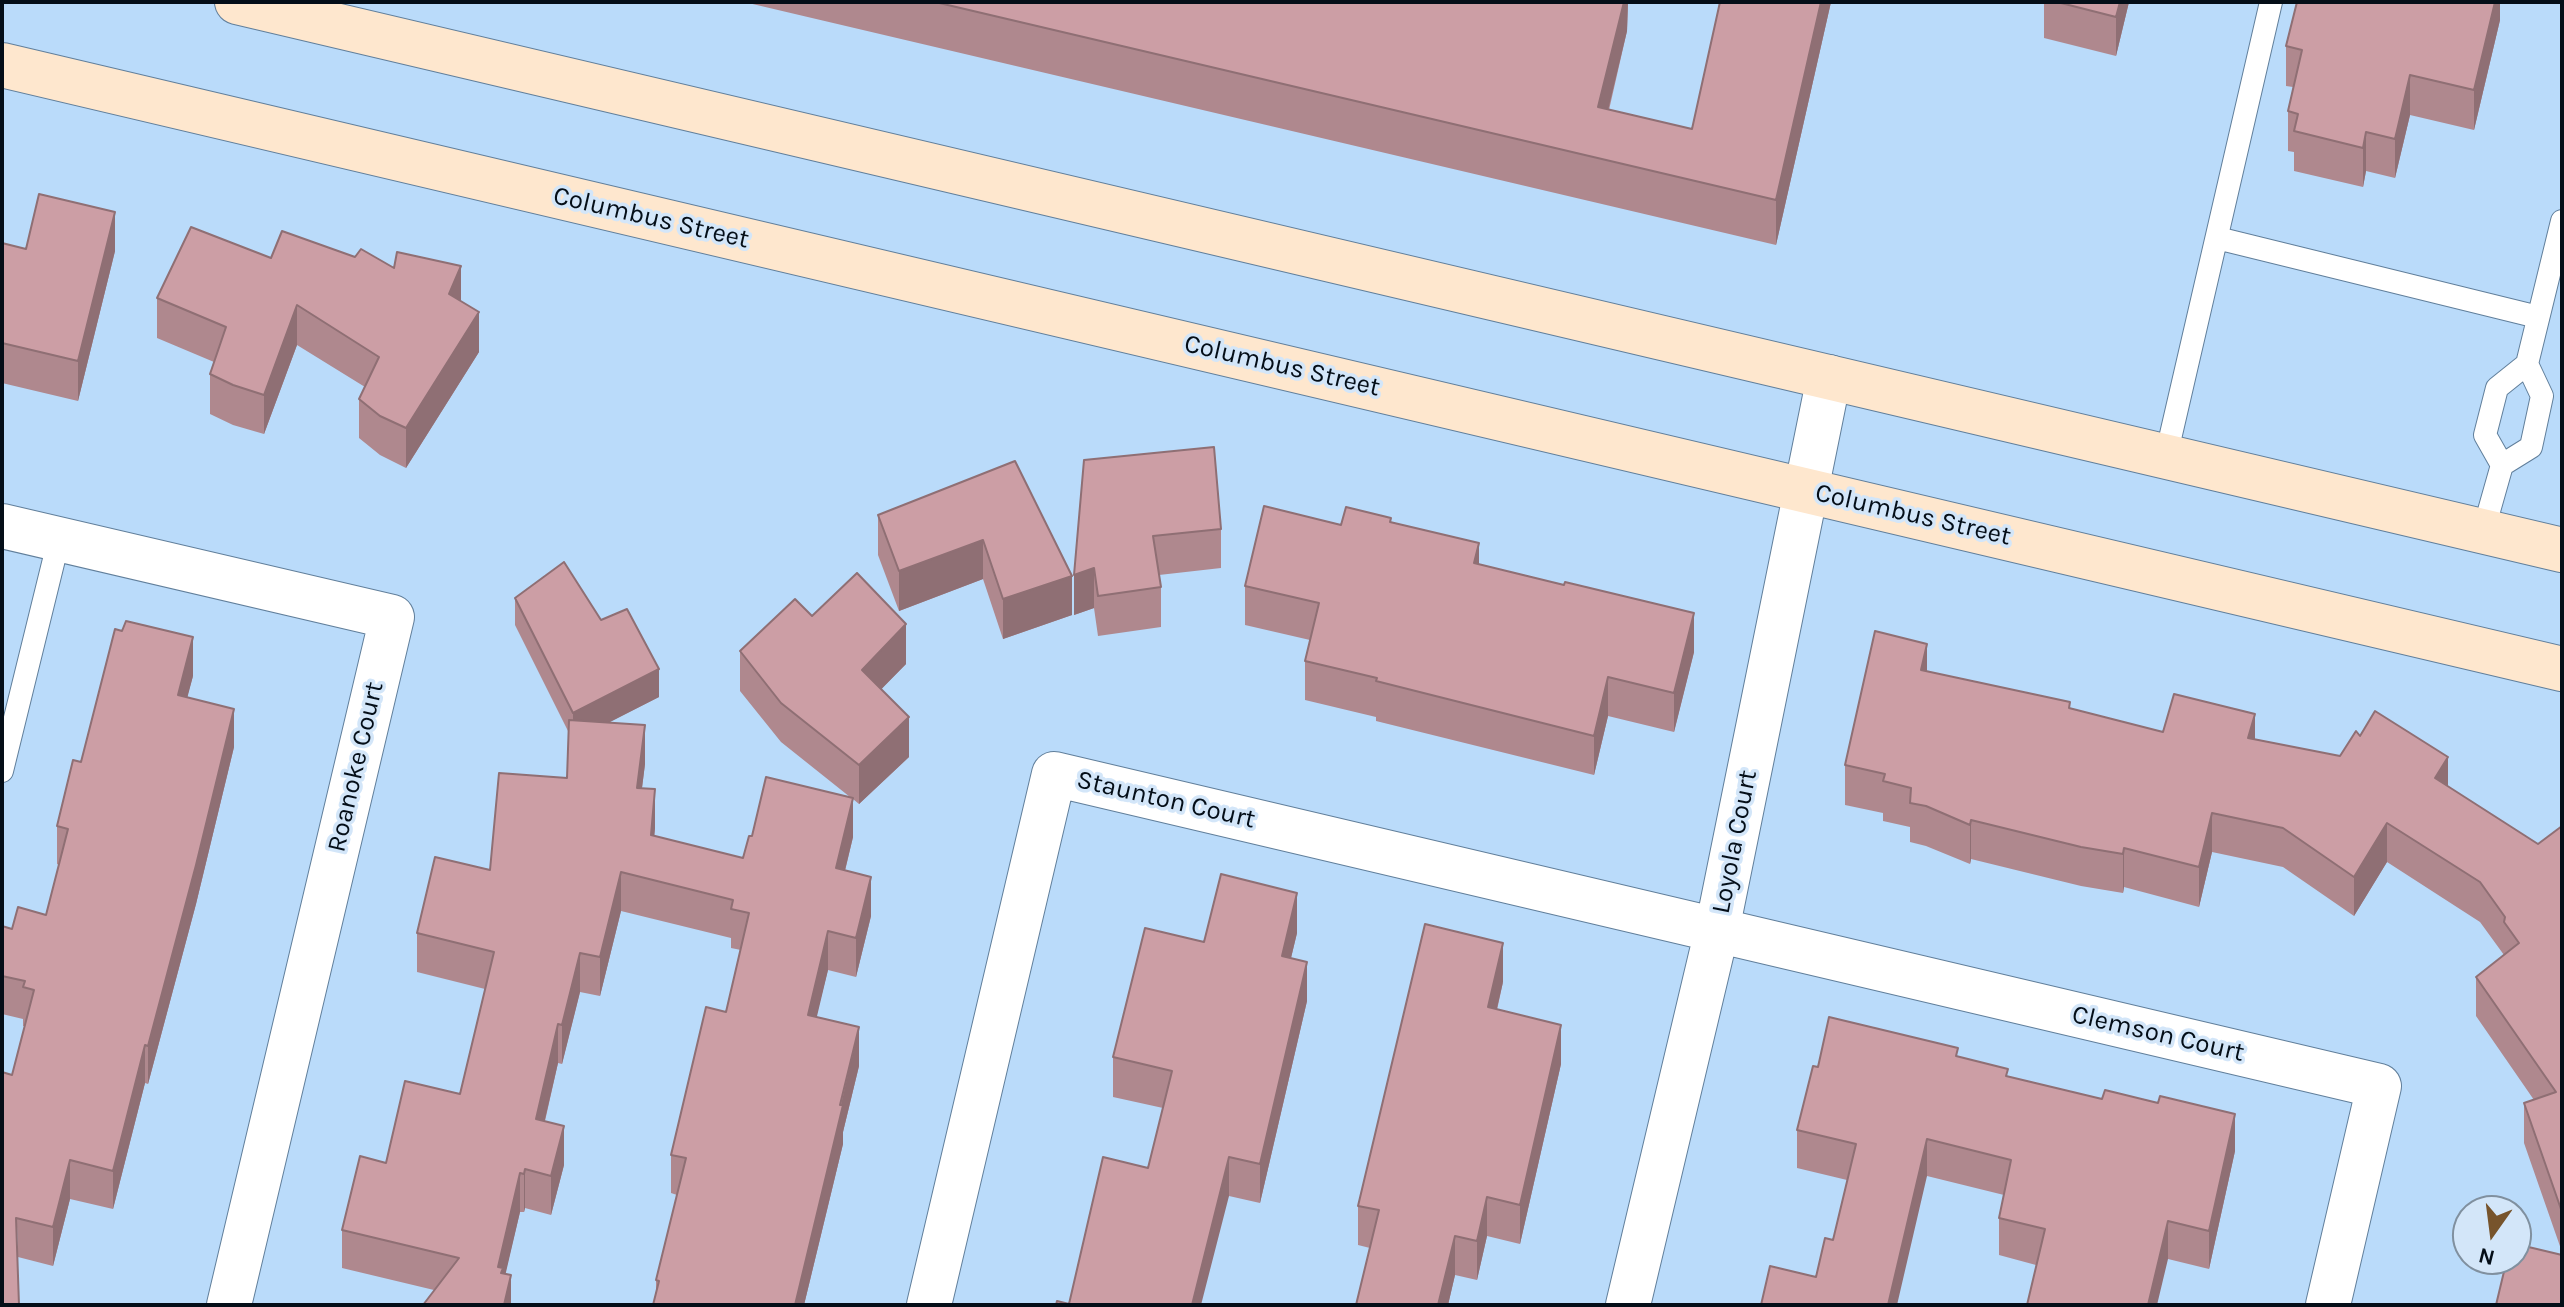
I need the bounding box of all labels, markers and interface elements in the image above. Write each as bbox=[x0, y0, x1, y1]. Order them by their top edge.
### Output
street label: Columbus Street bbox=[550, 180, 752, 256]
street label: Columbus Street bbox=[1181, 328, 1383, 404]
street label: Columbus Street bbox=[1812, 477, 2014, 553]
street label: Roanoke Court bbox=[321, 679, 391, 855]
street label: Staunton Court bbox=[1074, 764, 1258, 836]
street label: Loyola Court bbox=[1706, 768, 1764, 916]
street label: Clemson Court bbox=[2069, 999, 2247, 1069]
north arrow bbox=[2452, 1195, 2532, 1275]
text: N bbox=[2476, 1242, 2497, 1271]

